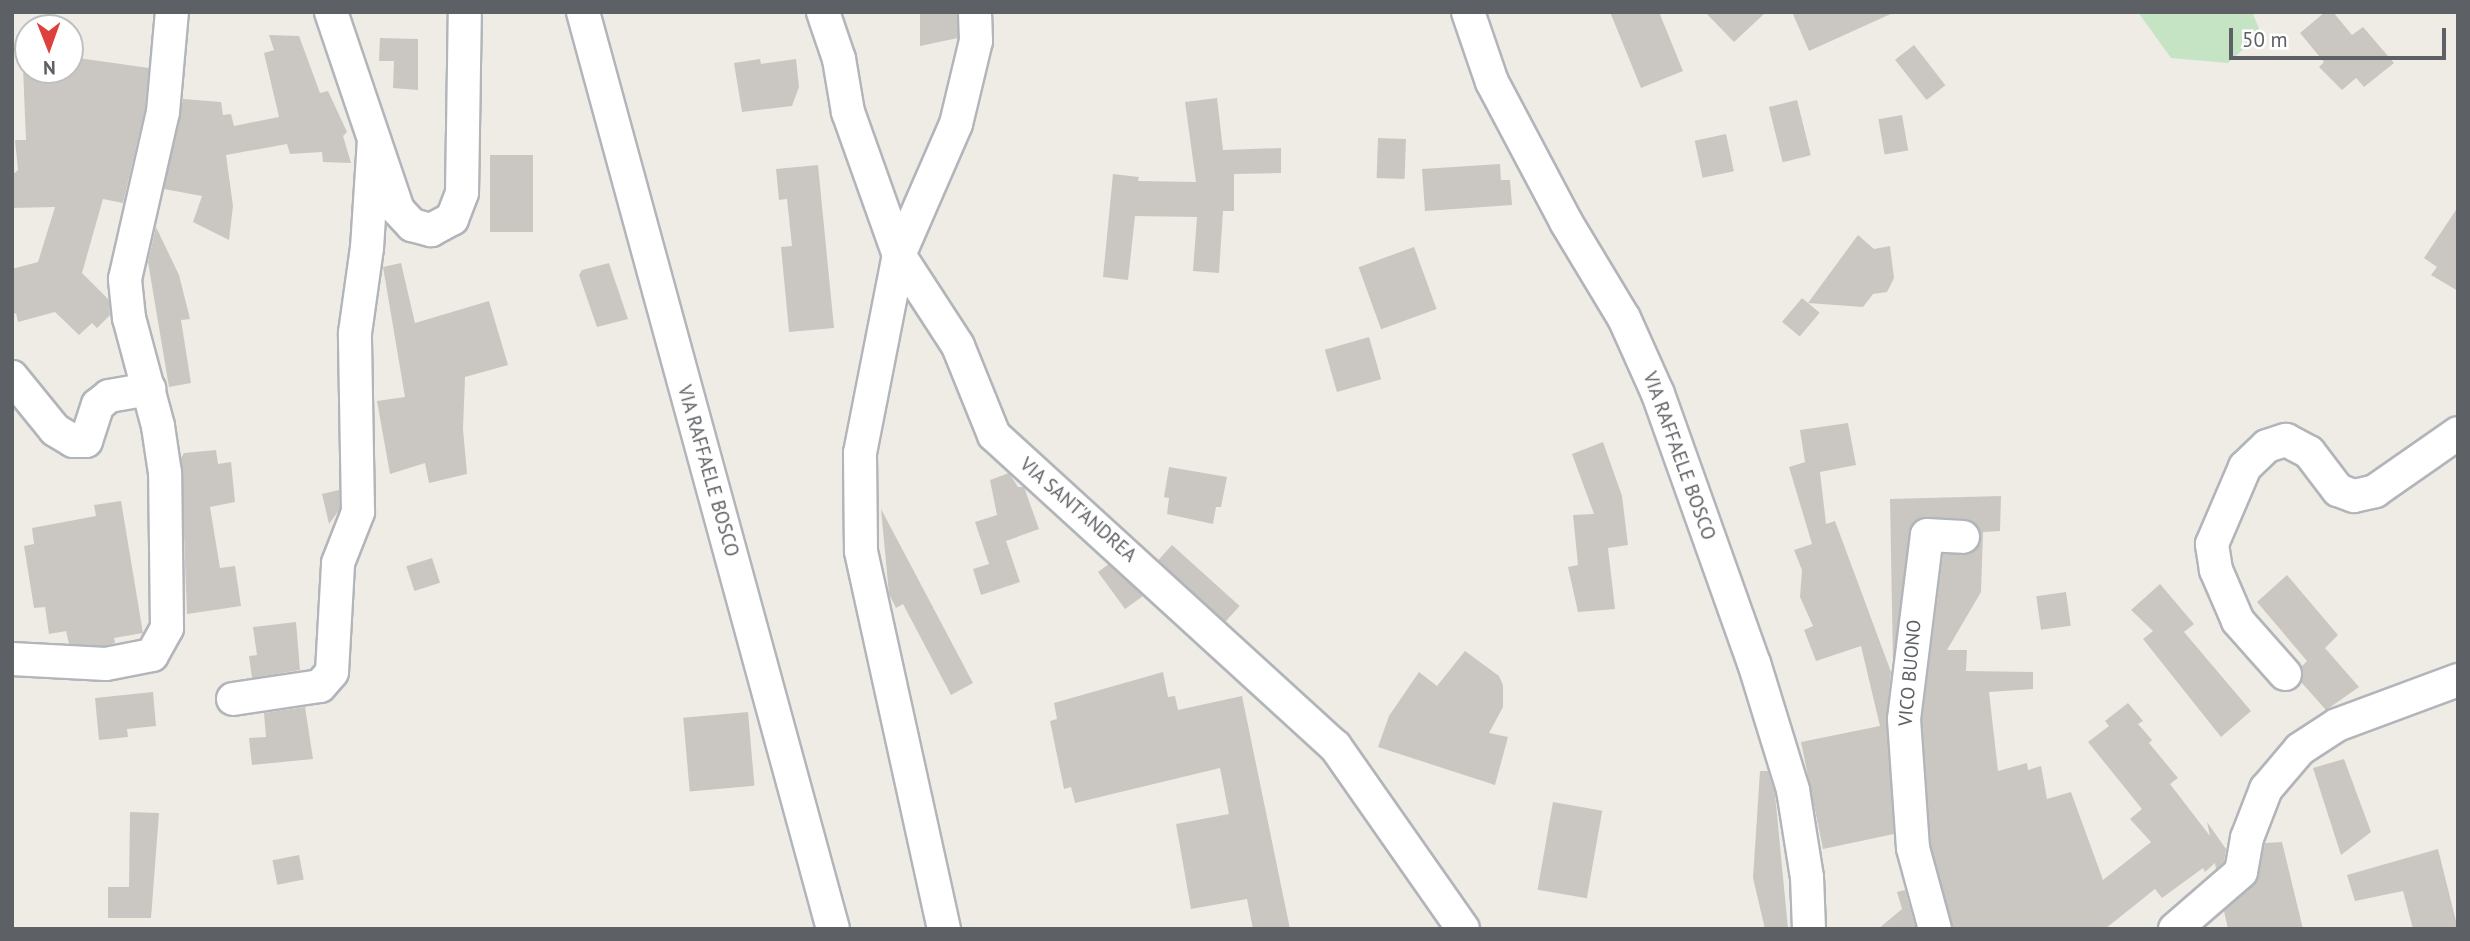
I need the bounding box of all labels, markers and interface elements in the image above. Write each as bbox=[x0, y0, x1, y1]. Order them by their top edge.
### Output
north arrow bbox=[14, 14, 84, 84]
scale bar bbox=[2232, 14, 2449, 58]
text: 50 m bbox=[2242, 26, 2288, 53]
text: N bbox=[43, 56, 56, 80]
street label: VIA RAFFAELE BOSCO bbox=[1638, 368, 1720, 544]
street label: VIA RAFFAELE BOSCO bbox=[673, 382, 743, 560]
street label: VIA SANT'ANDREA bbox=[1015, 453, 1141, 567]
street label: VICO BUONO bbox=[1894, 619, 1926, 727]

